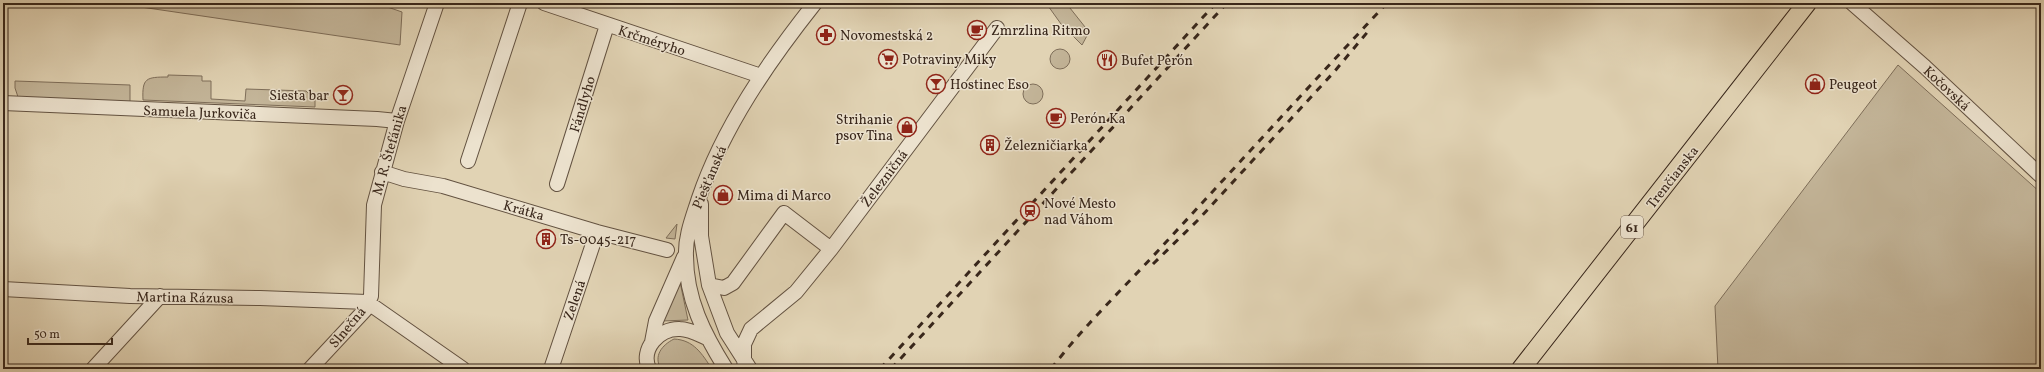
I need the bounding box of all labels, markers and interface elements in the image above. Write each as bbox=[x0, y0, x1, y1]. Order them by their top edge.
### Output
cafe icon: Zmrzlina Ritmo bbox=[966, 19, 988, 41]
street label: Krčméryho bbox=[615, 22, 688, 61]
place label: Zmrzlina Ritmo bbox=[991, 22, 1090, 41]
pharmacy icon: Novomestská 2 bbox=[815, 24, 837, 46]
place label: Novomestská 2 bbox=[840, 27, 933, 46]
supermarket icon: Potraviny Miky bbox=[877, 48, 899, 70]
restaurant icon: Bufet Perón bbox=[1096, 49, 1118, 71]
place label: Potraviny Miky bbox=[902, 51, 997, 70]
place label: Bufet Perón bbox=[1121, 52, 1193, 71]
street label: Kočovská bbox=[1918, 62, 1974, 116]
bar icon: Hostinec Eso bbox=[925, 73, 947, 95]
shop icon: Peugeot bbox=[1804, 73, 1826, 95]
street label: Fándlyho bbox=[566, 74, 601, 135]
place label: Hostinec Eso bbox=[950, 76, 1029, 95]
place label: Peugeot bbox=[1829, 76, 1878, 95]
bar icon: Siesta bar bbox=[332, 84, 354, 106]
place label: Siesta bar bbox=[269, 87, 329, 106]
street label: Samuela Jurkoviča bbox=[143, 102, 257, 125]
street label: M. R. Štefánika bbox=[369, 103, 412, 198]
cafe icon: Perón Ka bbox=[1045, 107, 1067, 129]
place label: Perón Ka bbox=[1070, 110, 1125, 129]
place label: Strihanie psov Tina bbox=[835, 111, 893, 146]
shop icon: Strihanie psov Tina bbox=[896, 116, 918, 138]
building icon: Železničiarka bbox=[979, 134, 1001, 156]
place label: Železničiarka bbox=[1004, 136, 1088, 156]
street label: Piešťanská bbox=[688, 143, 732, 212]
street label: Trenčianska bbox=[1643, 143, 1704, 213]
street label: Železničná bbox=[857, 146, 913, 212]
shop icon: Mima di Marco bbox=[712, 184, 734, 206]
place label: Mima di Marco bbox=[737, 187, 831, 206]
place label: Nové Mesto nad Váhom bbox=[1044, 195, 1116, 230]
street label: Krátka bbox=[501, 197, 546, 226]
station icon: Nové Mesto nad Váhom bbox=[1019, 200, 1041, 222]
road number: 61 bbox=[1621, 216, 1643, 238]
building icon: Ts-0045-217 bbox=[535, 228, 557, 250]
place label: Ts-0045-217 bbox=[560, 231, 637, 250]
street label: Zelená bbox=[560, 278, 591, 323]
street label: Martina Rázusa bbox=[136, 288, 234, 309]
street label: Slnečná bbox=[325, 303, 371, 353]
scale bar bbox=[28, 320, 112, 346]
text: 50 m bbox=[34, 327, 60, 343]

